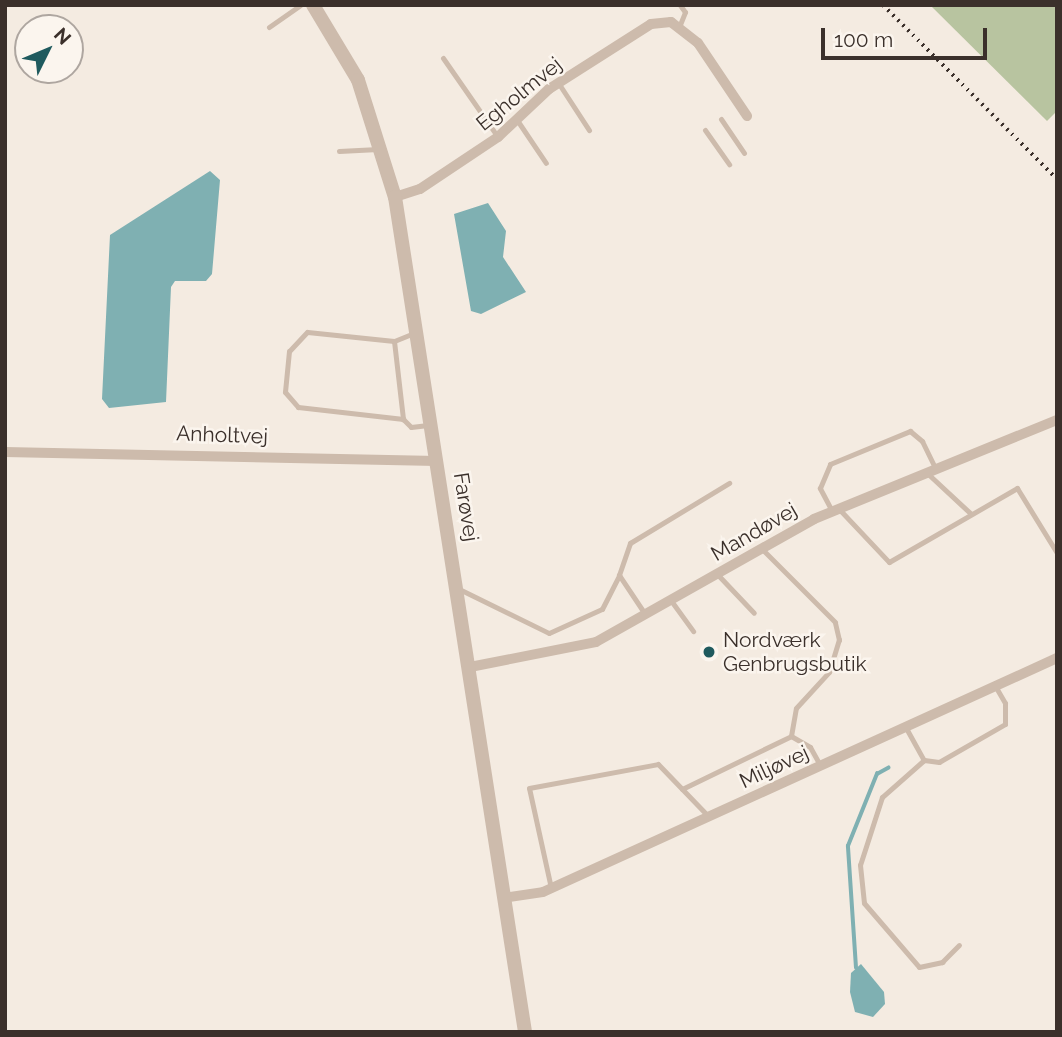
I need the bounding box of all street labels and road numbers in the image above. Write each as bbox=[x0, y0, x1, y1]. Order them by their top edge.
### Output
street label: Egholmvej bbox=[471, 52, 567, 136]
street label: Anholtvej bbox=[176, 421, 268, 449]
street label: Farøvej bbox=[448, 471, 484, 543]
street label: Mandøvej bbox=[707, 497, 801, 567]
street label: Miljøvej bbox=[735, 740, 813, 794]

